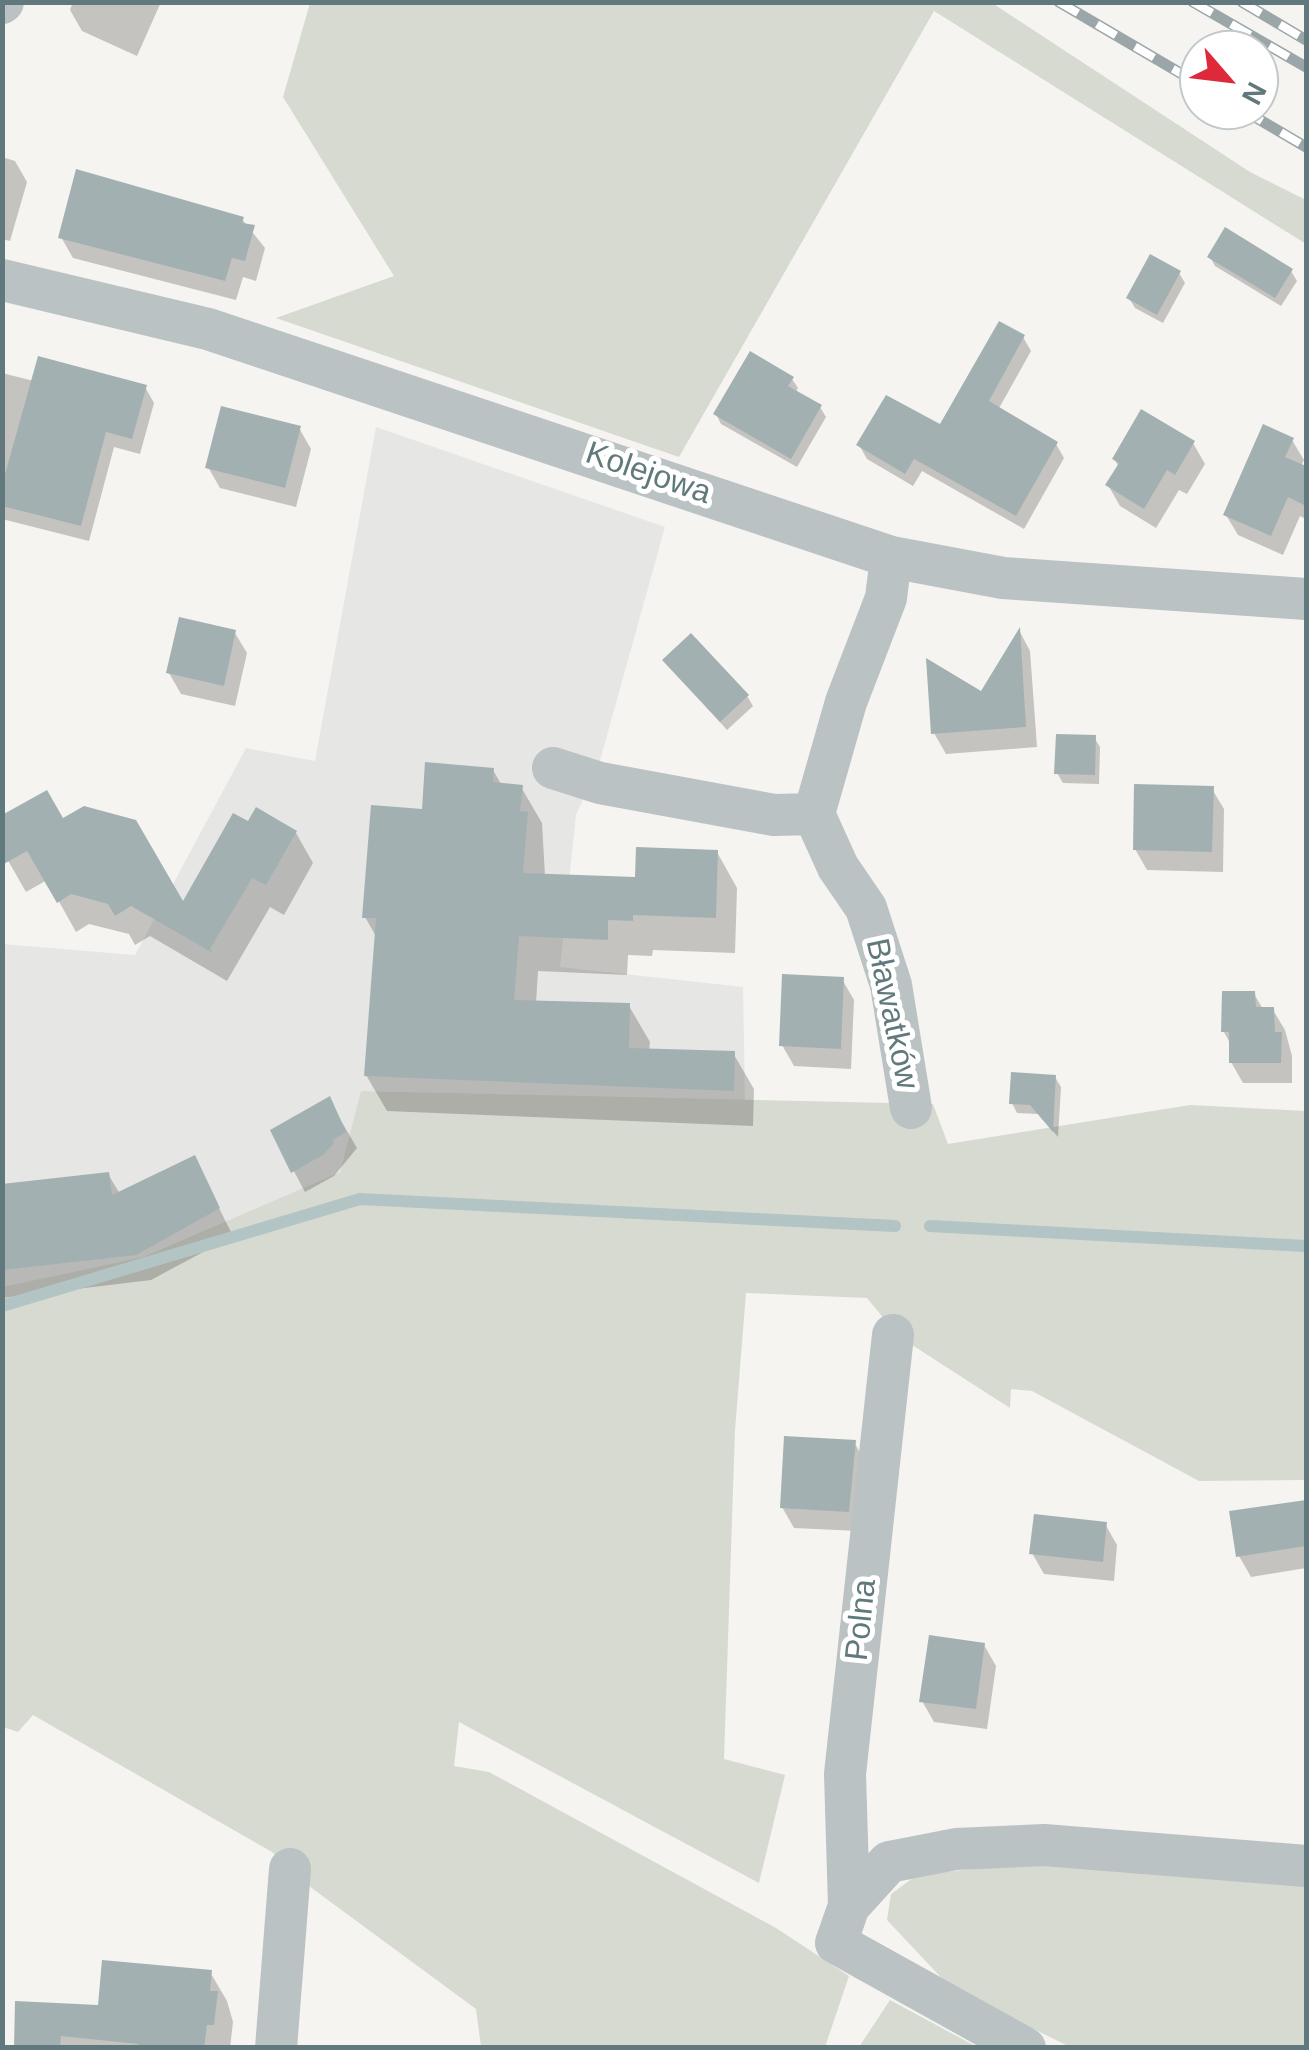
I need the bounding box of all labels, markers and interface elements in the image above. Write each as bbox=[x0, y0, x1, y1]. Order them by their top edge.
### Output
north arrow bbox=[1179, 30, 1279, 130]
text: N bbox=[1236, 77, 1273, 110]
street label: Kolejowa bbox=[580, 435, 716, 513]
street label: Bławatków bbox=[856, 935, 926, 1093]
street label: Polna bbox=[839, 1577, 885, 1663]

